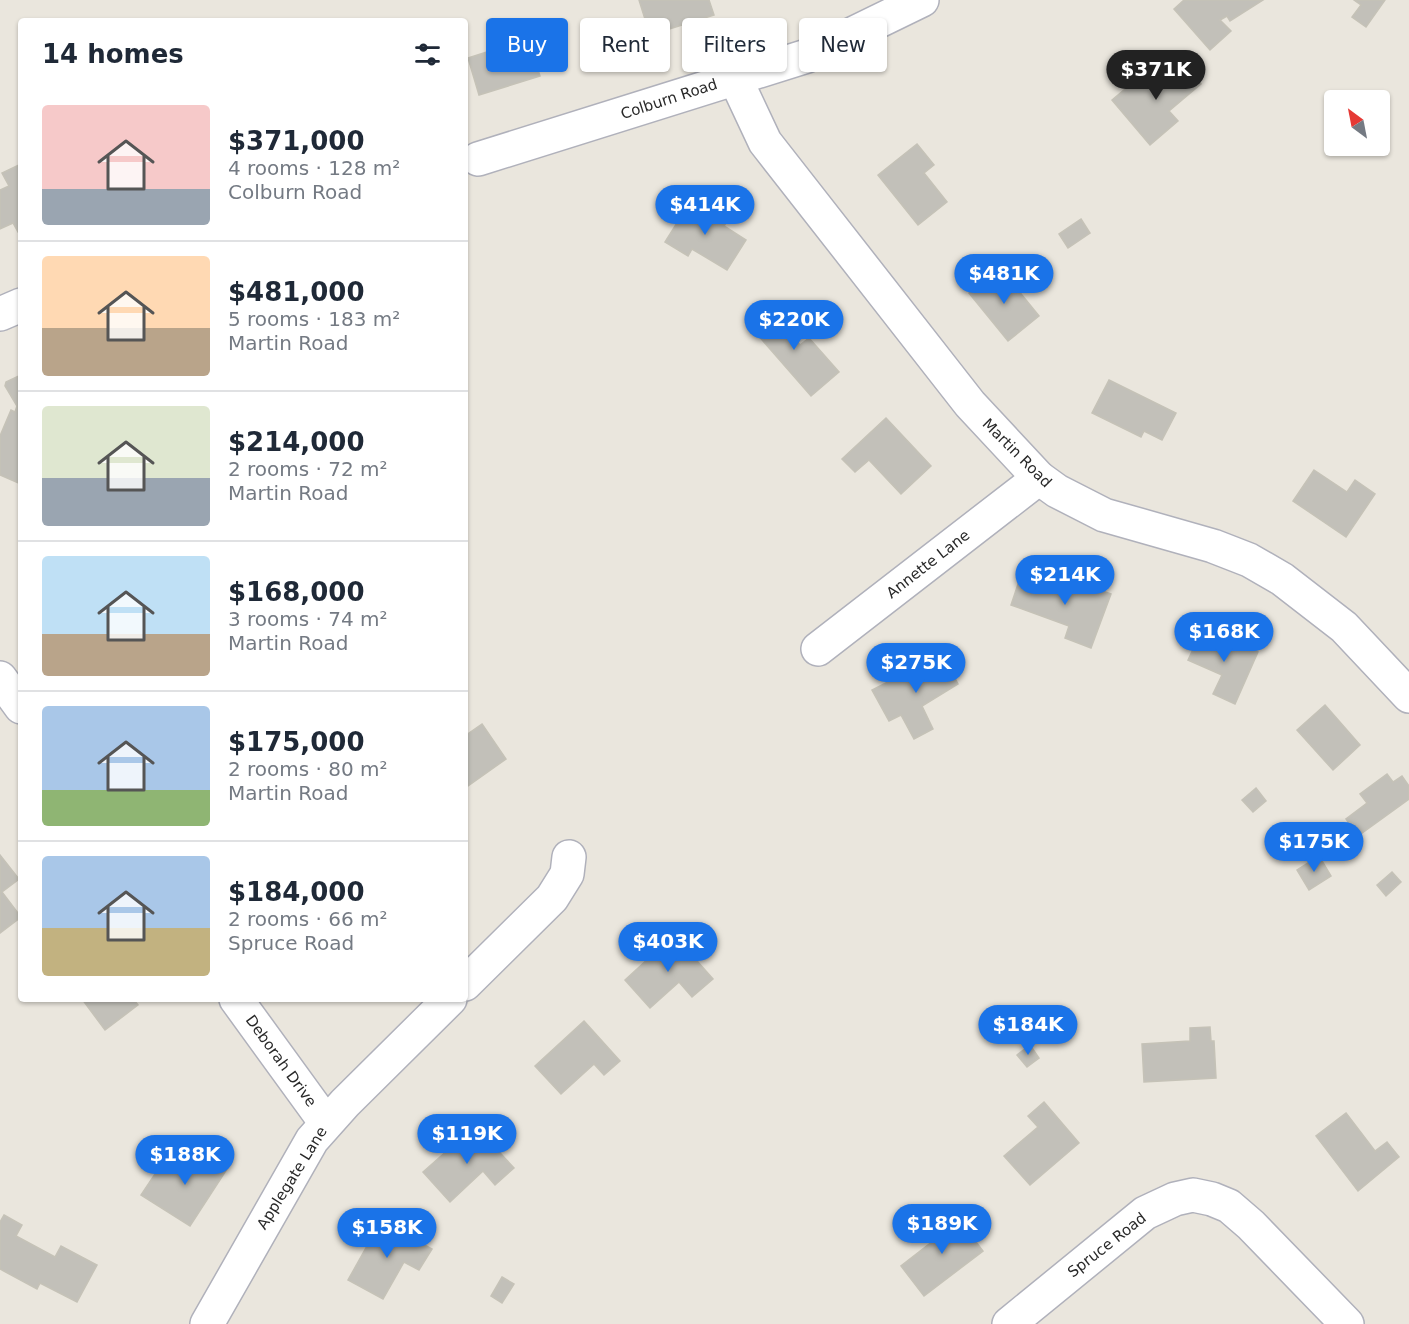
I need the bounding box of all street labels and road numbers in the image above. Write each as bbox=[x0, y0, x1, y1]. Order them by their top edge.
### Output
street label: Colburn Road bbox=[618, 75, 720, 123]
street label: Martin Road bbox=[979, 415, 1055, 491]
street label: Annette Lane bbox=[883, 526, 973, 602]
street label: Deborah Drive bbox=[242, 1012, 320, 1110]
street label: Applegate Lane bbox=[253, 1123, 331, 1233]
street label: Spruce Road bbox=[1064, 1209, 1150, 1281]

